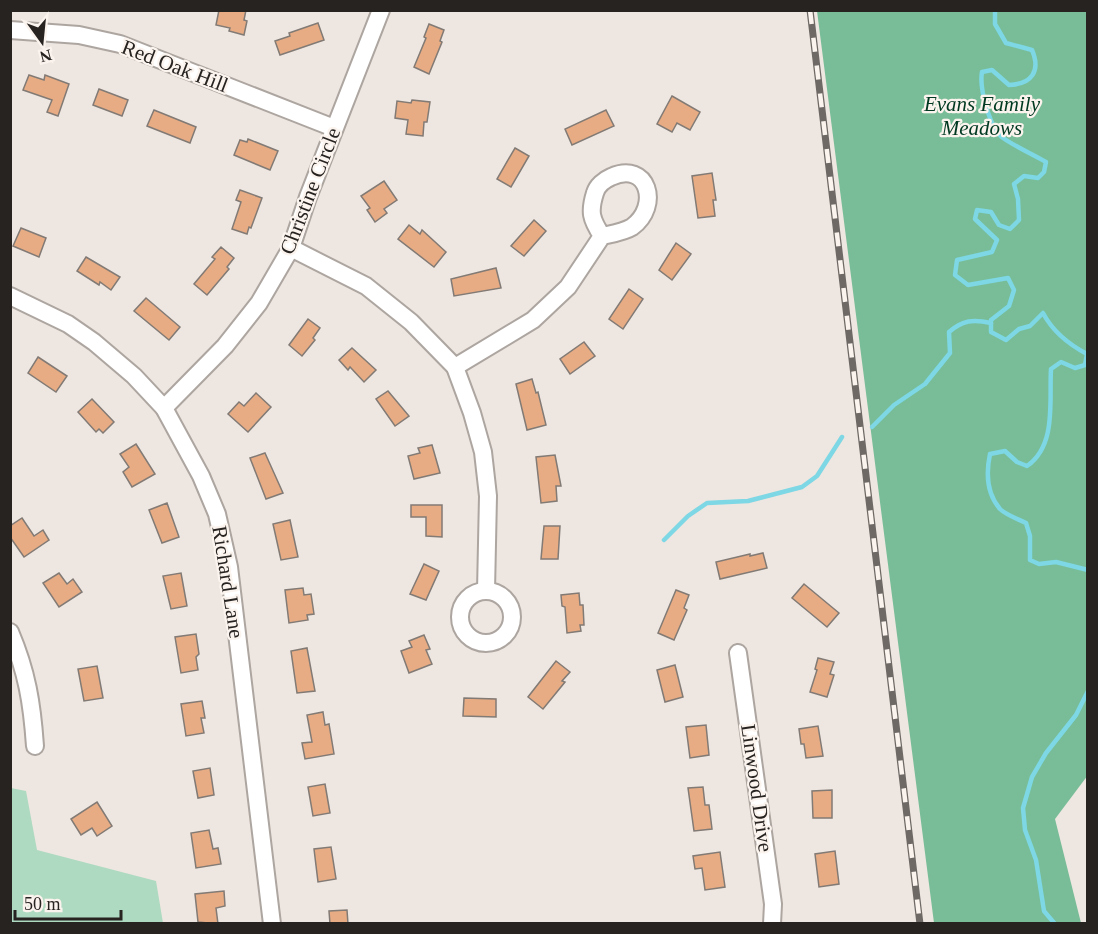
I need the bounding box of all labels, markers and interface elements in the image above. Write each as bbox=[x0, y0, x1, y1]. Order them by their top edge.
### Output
north arrow bbox=[12, 12, 72, 72]
street label: Red Oak Hill bbox=[118, 35, 232, 97]
text: N bbox=[38, 46, 54, 66]
park label: Evans Family Meadows bbox=[923, 92, 1041, 140]
street label: Christine Circle bbox=[275, 124, 345, 258]
street label: Richard Lane bbox=[207, 524, 249, 640]
street label: Linwood Drive bbox=[736, 723, 778, 853]
scale bar bbox=[15, 883, 122, 921]
text: 50 m bbox=[24, 894, 61, 914]

